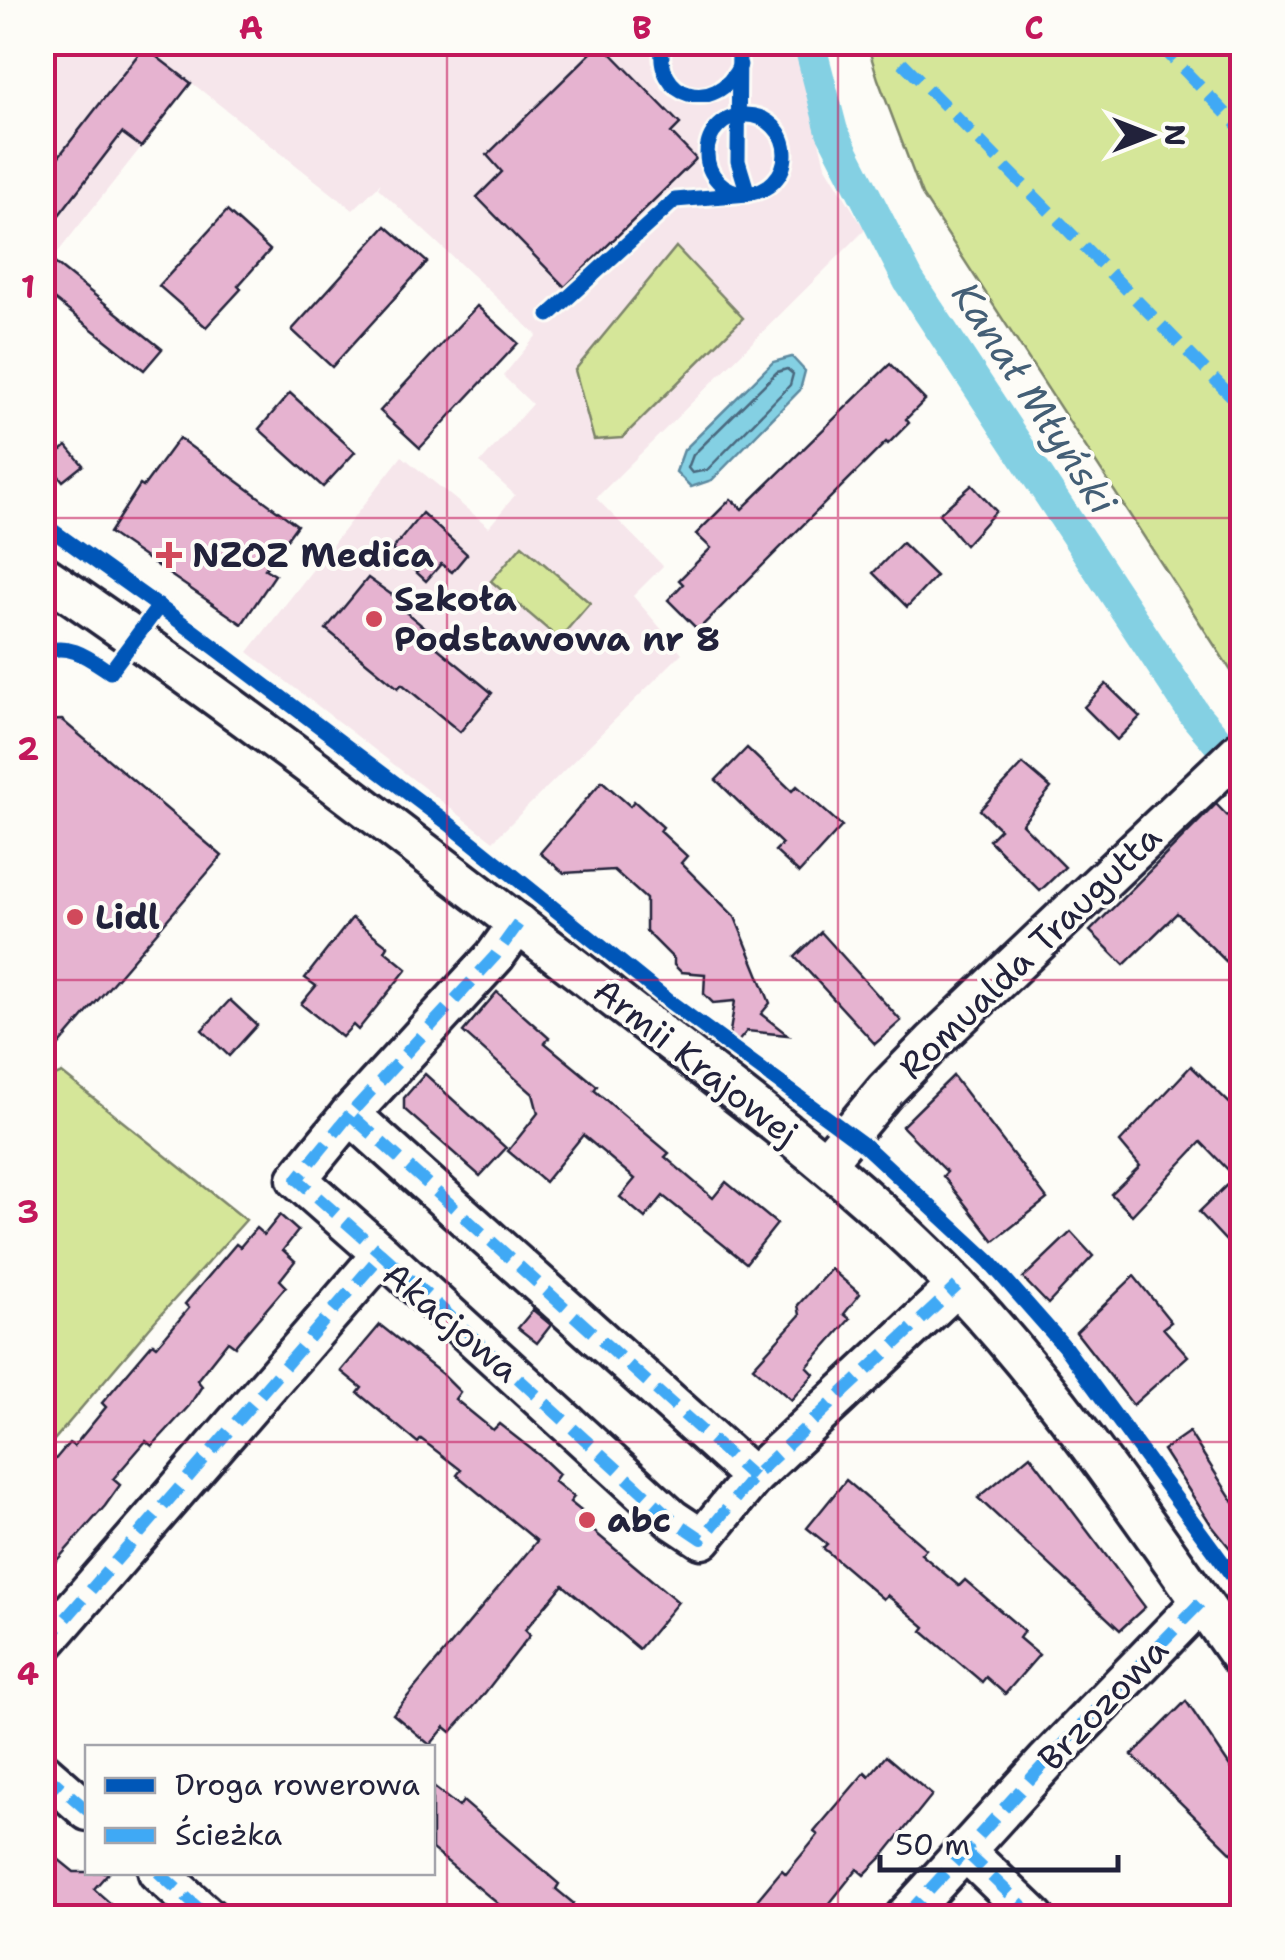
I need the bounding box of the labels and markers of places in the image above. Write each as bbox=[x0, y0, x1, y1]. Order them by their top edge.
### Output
place label: NZOZ Medica bbox=[192, 531, 434, 578]
marker: NZOZ Medica bbox=[156, 542, 182, 568]
place label: Szkoła Podstawowa nr 8 bbox=[394, 575, 720, 662]
marker: Szkoła Podstawowa nr 8 bbox=[363, 608, 385, 630]
place label: Lidl bbox=[95, 893, 160, 940]
marker: Lidl bbox=[64, 906, 86, 928]
place label: abc bbox=[607, 1496, 671, 1543]
marker: abc bbox=[576, 1509, 598, 1531]

